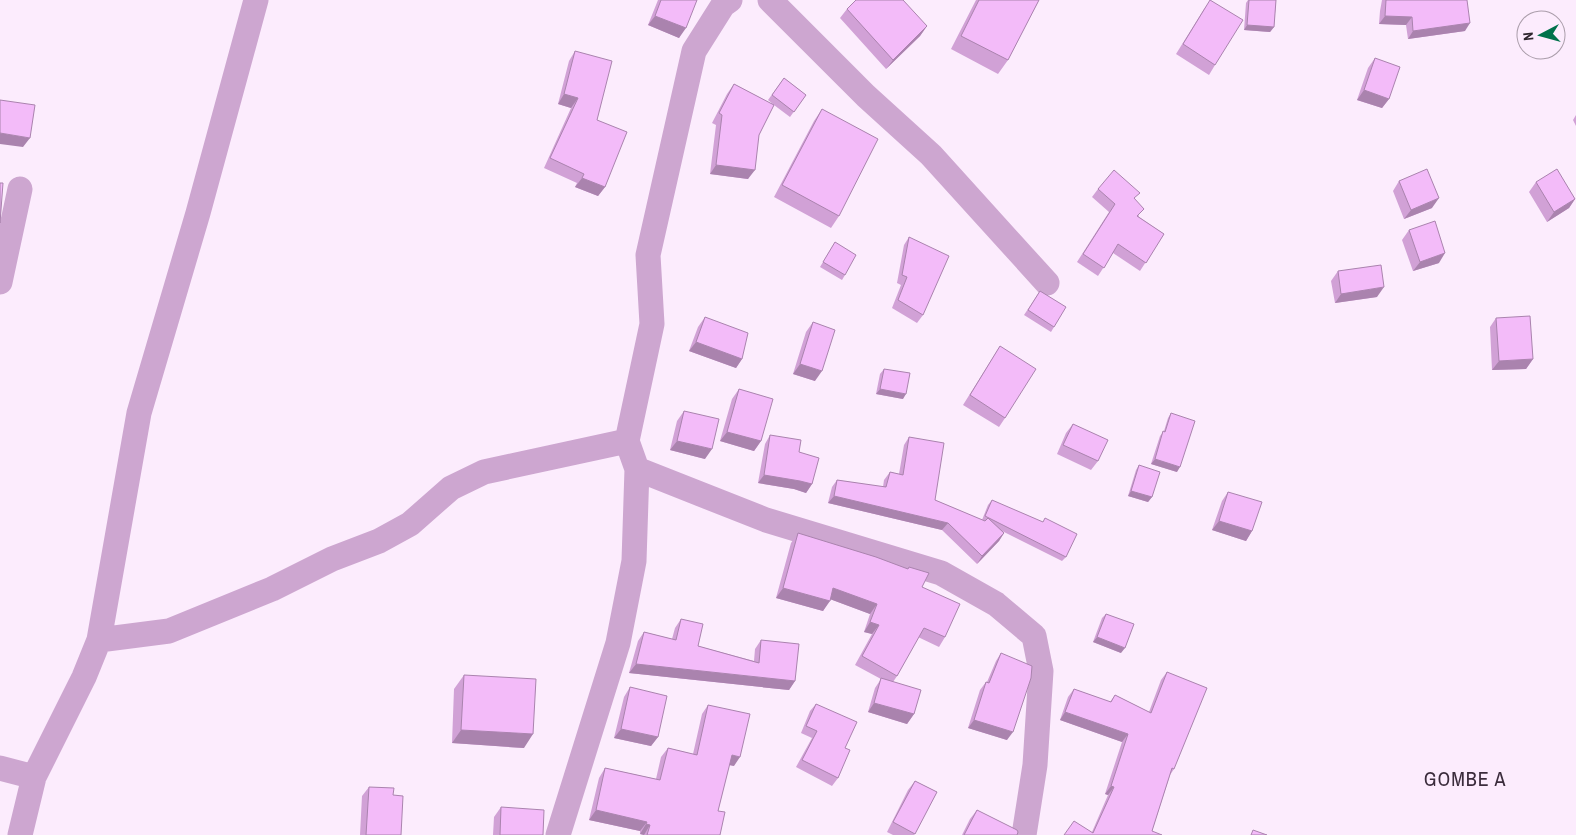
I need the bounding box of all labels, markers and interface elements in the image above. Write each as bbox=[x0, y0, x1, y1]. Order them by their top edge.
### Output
north arrow bbox=[1516, 10, 1566, 60]
text: N bbox=[1519, 31, 1537, 41]
district label: GOMBE A bbox=[1424, 765, 1506, 792]

